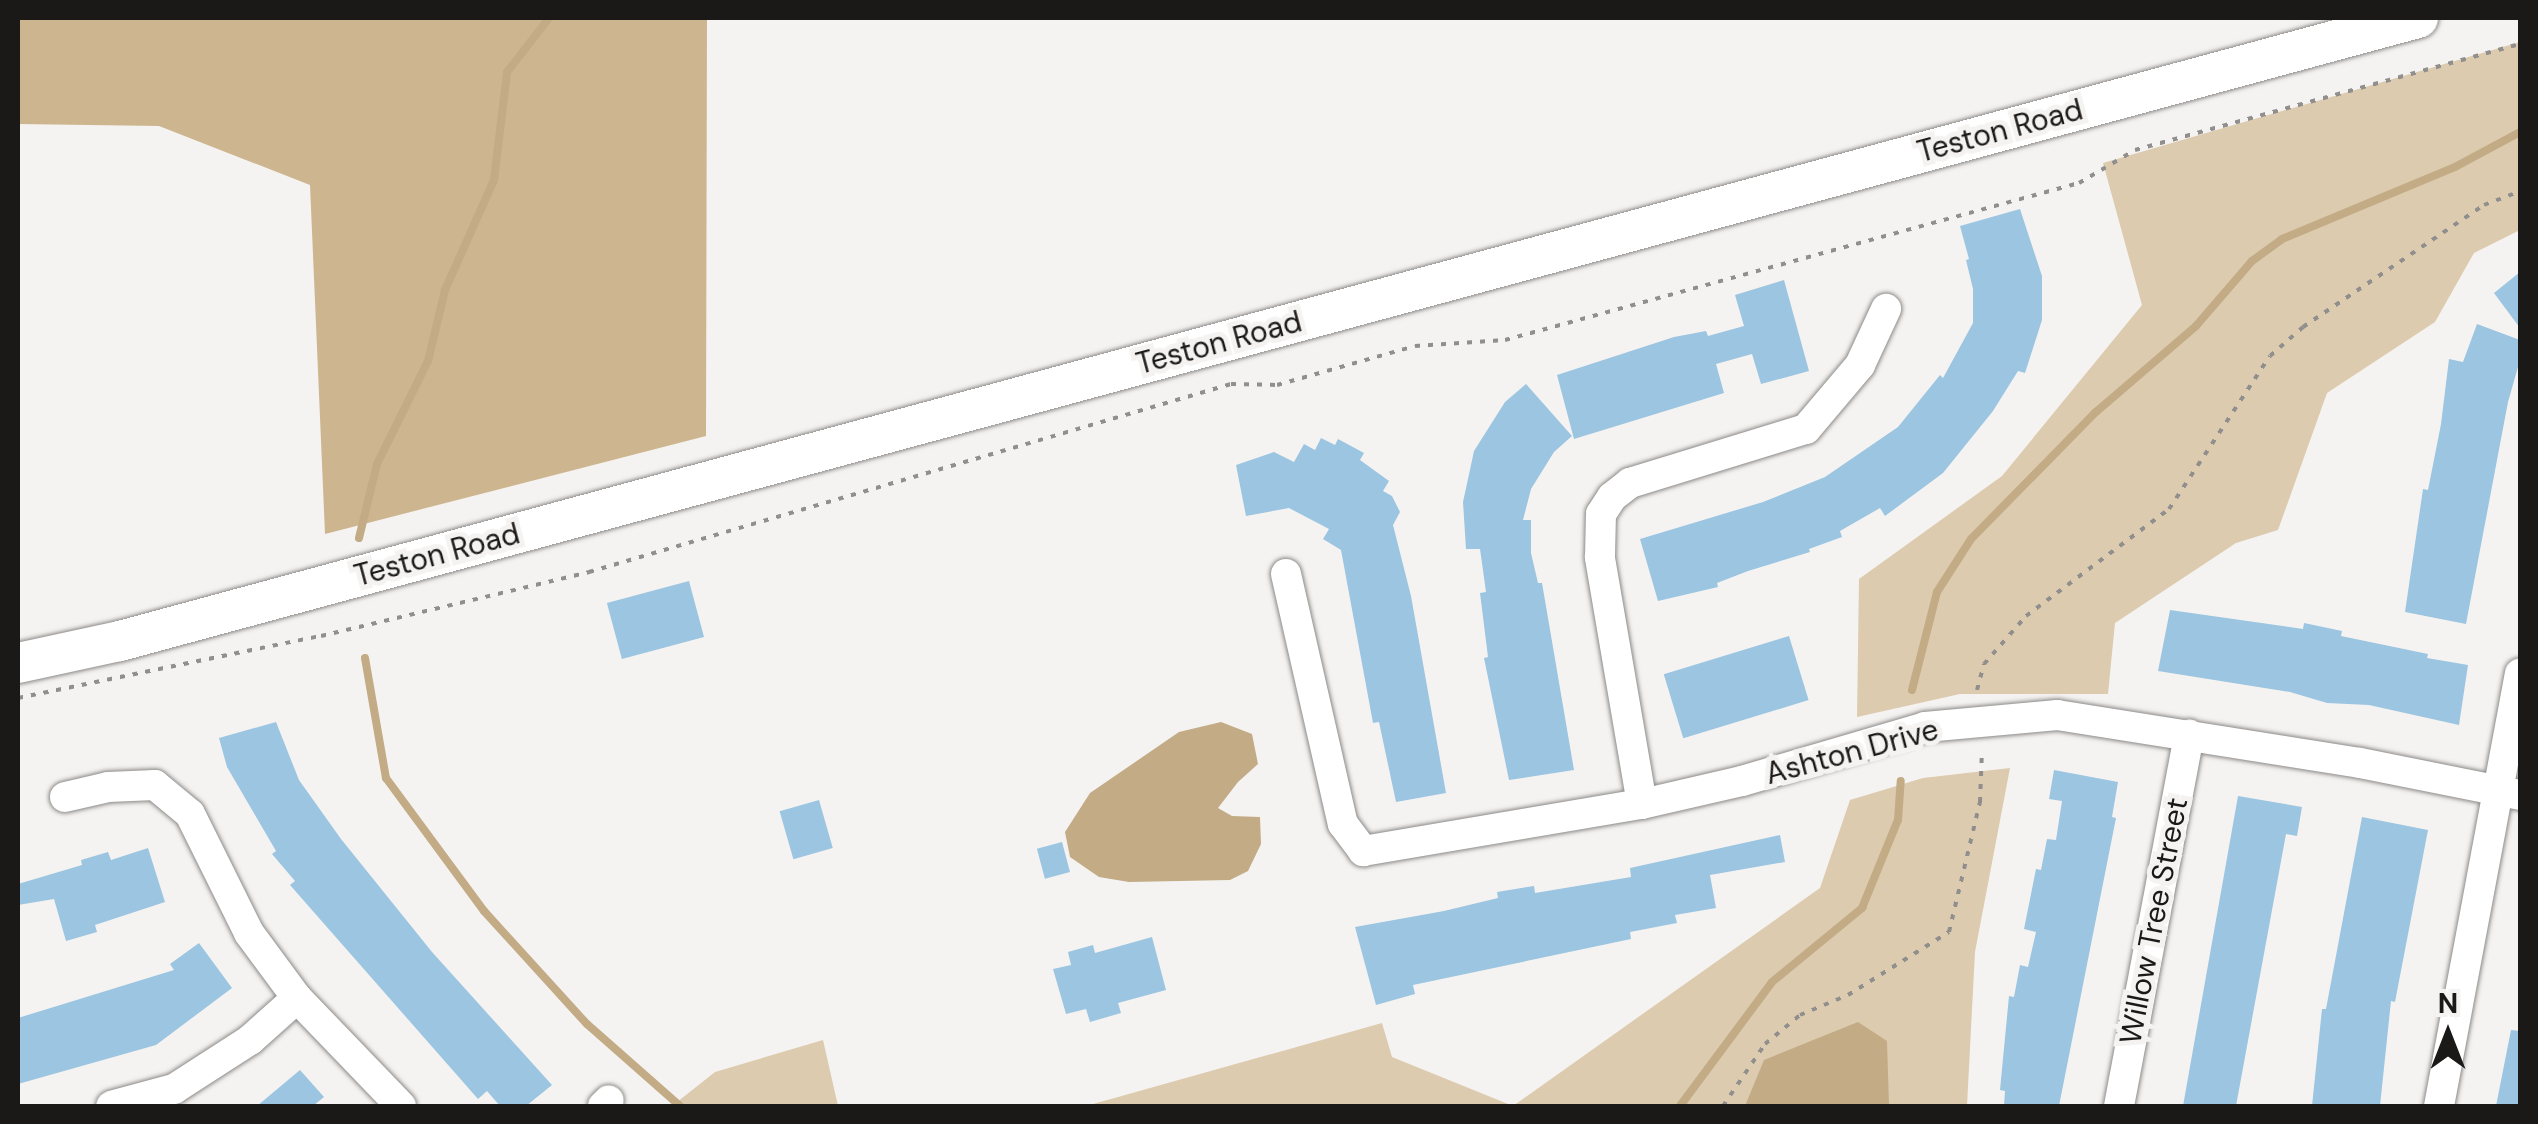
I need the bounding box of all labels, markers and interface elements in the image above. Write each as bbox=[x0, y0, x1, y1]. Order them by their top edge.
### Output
street label: Teston Road bbox=[1913, 92, 2087, 170]
street label: Teston Road bbox=[1132, 304, 1306, 382]
street label: Teston Road bbox=[350, 516, 524, 594]
street label: Ashton Drive bbox=[1762, 712, 1942, 792]
street label: Willow Tree Street bbox=[2112, 795, 2196, 1047]
north arrow bbox=[2398, 984, 2498, 1084]
text: N bbox=[2438, 985, 2458, 1022]

